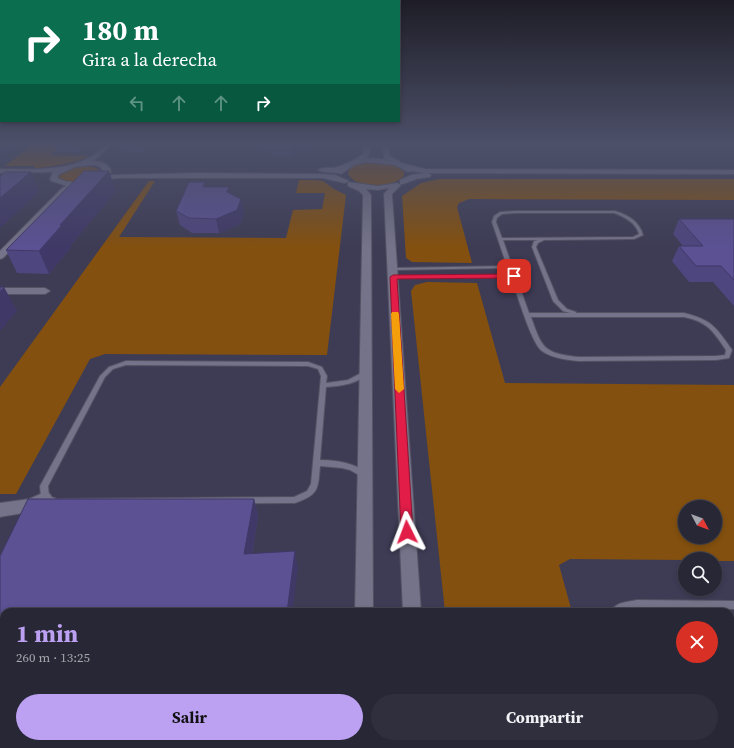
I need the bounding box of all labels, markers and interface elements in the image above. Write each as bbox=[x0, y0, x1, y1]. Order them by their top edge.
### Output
text: 180 m bbox=[82, 11, 159, 49]
icon: right bbox=[16, 16, 68, 68]
text: Gira a la derecha bbox=[82, 47, 217, 72]
icon: left bbox=[126, 92, 148, 114]
icon: ahead bbox=[168, 92, 190, 114]
icon: ahead bbox=[210, 92, 232, 114]
icon: right bbox=[252, 92, 274, 114]
pin bbox=[497, 259, 531, 293]
icon: arrive bbox=[503, 265, 525, 287]
north arrow bbox=[678, 500, 722, 544]
map controls bbox=[678, 500, 722, 596]
position arrow bbox=[386, 511, 428, 553]
button: search bbox=[678, 552, 722, 596]
text: 1 min bbox=[16, 617, 78, 650]
button: close bbox=[676, 621, 718, 663]
text: 260 m · 13:25 bbox=[16, 649, 90, 666]
button: Salir bbox=[16, 694, 363, 740]
button: Compartir bbox=[371, 694, 718, 740]

